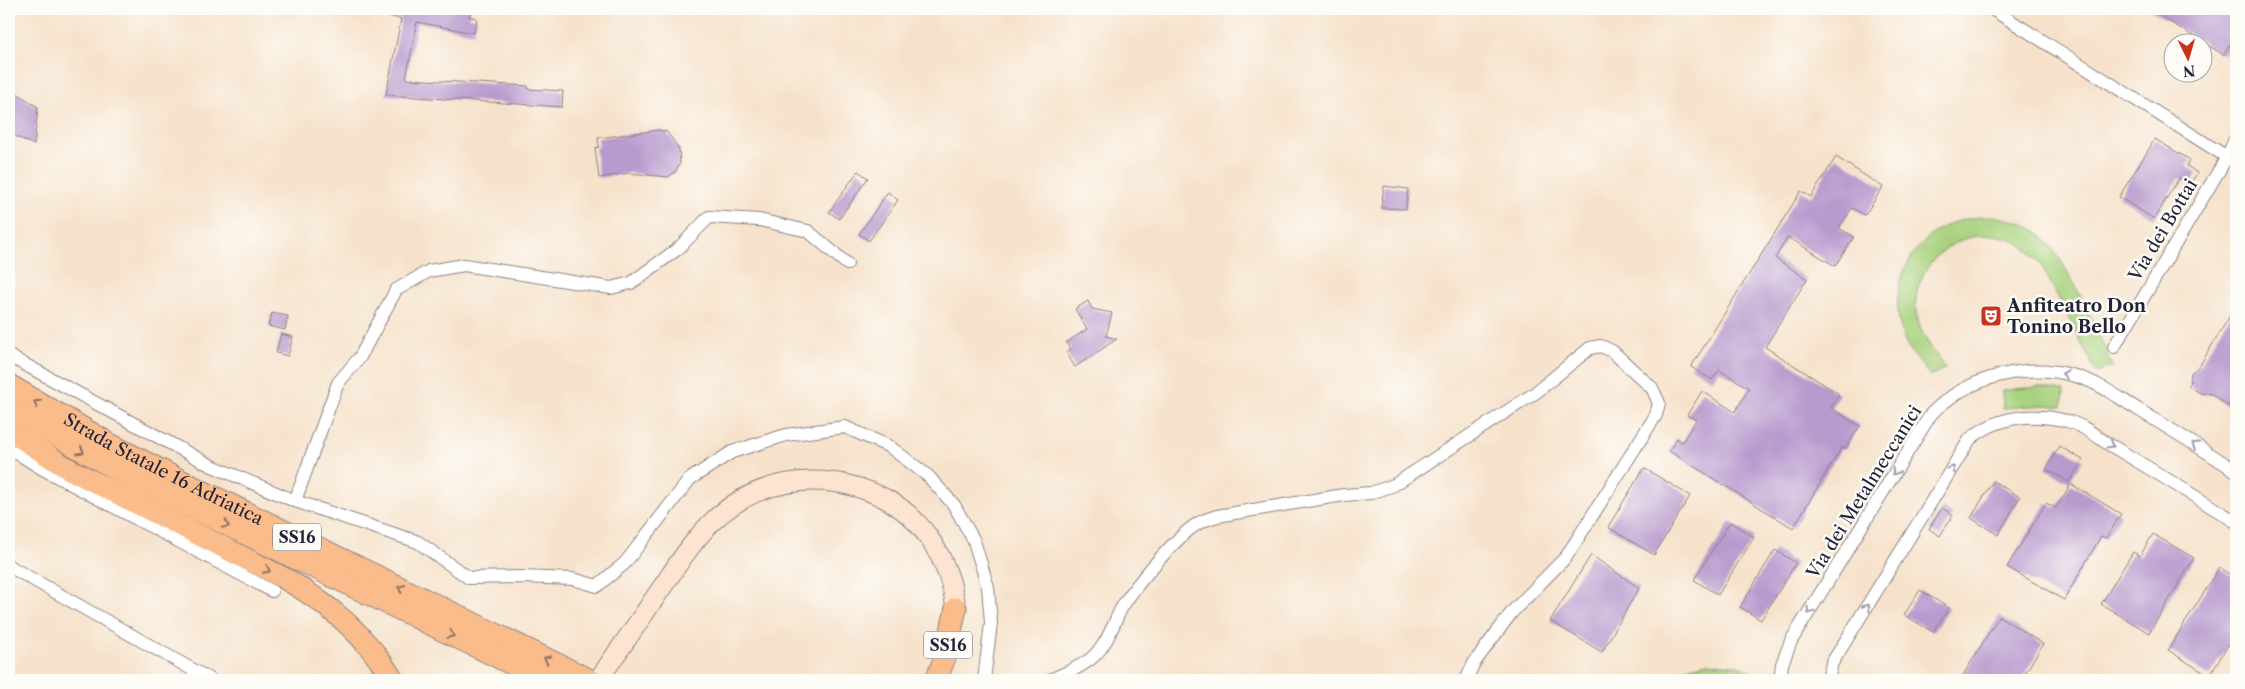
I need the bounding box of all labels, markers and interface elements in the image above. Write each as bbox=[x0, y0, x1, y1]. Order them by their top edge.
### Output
north arrow bbox=[2162, 32, 2212, 82]
text: N bbox=[2182, 61, 2196, 80]
street label: Via dei Bottai bbox=[2123, 175, 2202, 286]
place label: Anfiteatro Don Tonino Bello bbox=[2006, 295, 2147, 338]
theatre icon: Anfiteatro Don Tonino Bello bbox=[1979, 304, 2003, 328]
one-way arrow bbox=[2061, 369, 2069, 380]
one-way arrow bbox=[34, 399, 43, 409]
street label: Via dei Metalmeccanici bbox=[1801, 401, 1927, 583]
street label: Strada Statale 16 Adriatica bbox=[60, 408, 267, 530]
one-way arrow bbox=[2106, 439, 2115, 449]
one-way arrow bbox=[2191, 441, 2200, 451]
one-way arrow bbox=[76, 445, 85, 455]
one-way arrow bbox=[1946, 465, 1956, 474]
one-way arrow bbox=[1891, 467, 1901, 476]
one-way arrow bbox=[221, 519, 230, 529]
road number: SS16 bbox=[273, 524, 321, 550]
one-way arrow bbox=[261, 563, 270, 573]
one-way arrow bbox=[397, 584, 406, 594]
one-way arrow bbox=[1860, 603, 1870, 612]
one-way arrow bbox=[1807, 606, 1816, 615]
one-way arrow bbox=[445, 628, 454, 638]
road number: SS16 bbox=[924, 632, 972, 658]
one-way arrow bbox=[543, 655, 552, 665]

